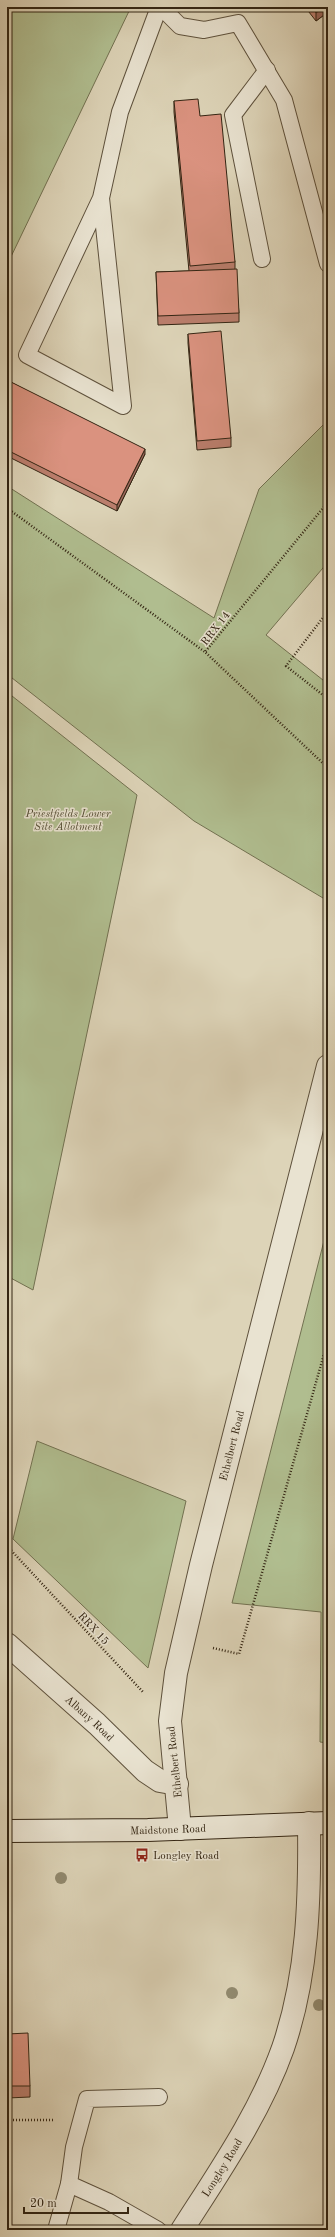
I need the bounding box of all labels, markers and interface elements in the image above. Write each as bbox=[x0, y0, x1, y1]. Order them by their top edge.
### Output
street label: RRX 14 bbox=[200, 610, 233, 648]
park label: Priestfields Lower Site Allotment bbox=[24, 809, 111, 833]
street label: Ethelbert Road bbox=[219, 1409, 247, 1482]
street label: RRX 15 bbox=[75, 1611, 111, 1647]
street label: Albany Road bbox=[62, 1694, 115, 1744]
street label: Ethelbert Road bbox=[166, 1725, 185, 1798]
street label: Maidstone Road bbox=[130, 1824, 207, 1837]
bus stop icon: Longley Road bbox=[134, 1847, 150, 1863]
place label: Longley Road bbox=[153, 1851, 219, 1862]
street label: Longley Road bbox=[201, 2137, 245, 2199]
scale bar bbox=[24, 2189, 128, 2215]
text: 20 m bbox=[30, 2198, 57, 2210]

